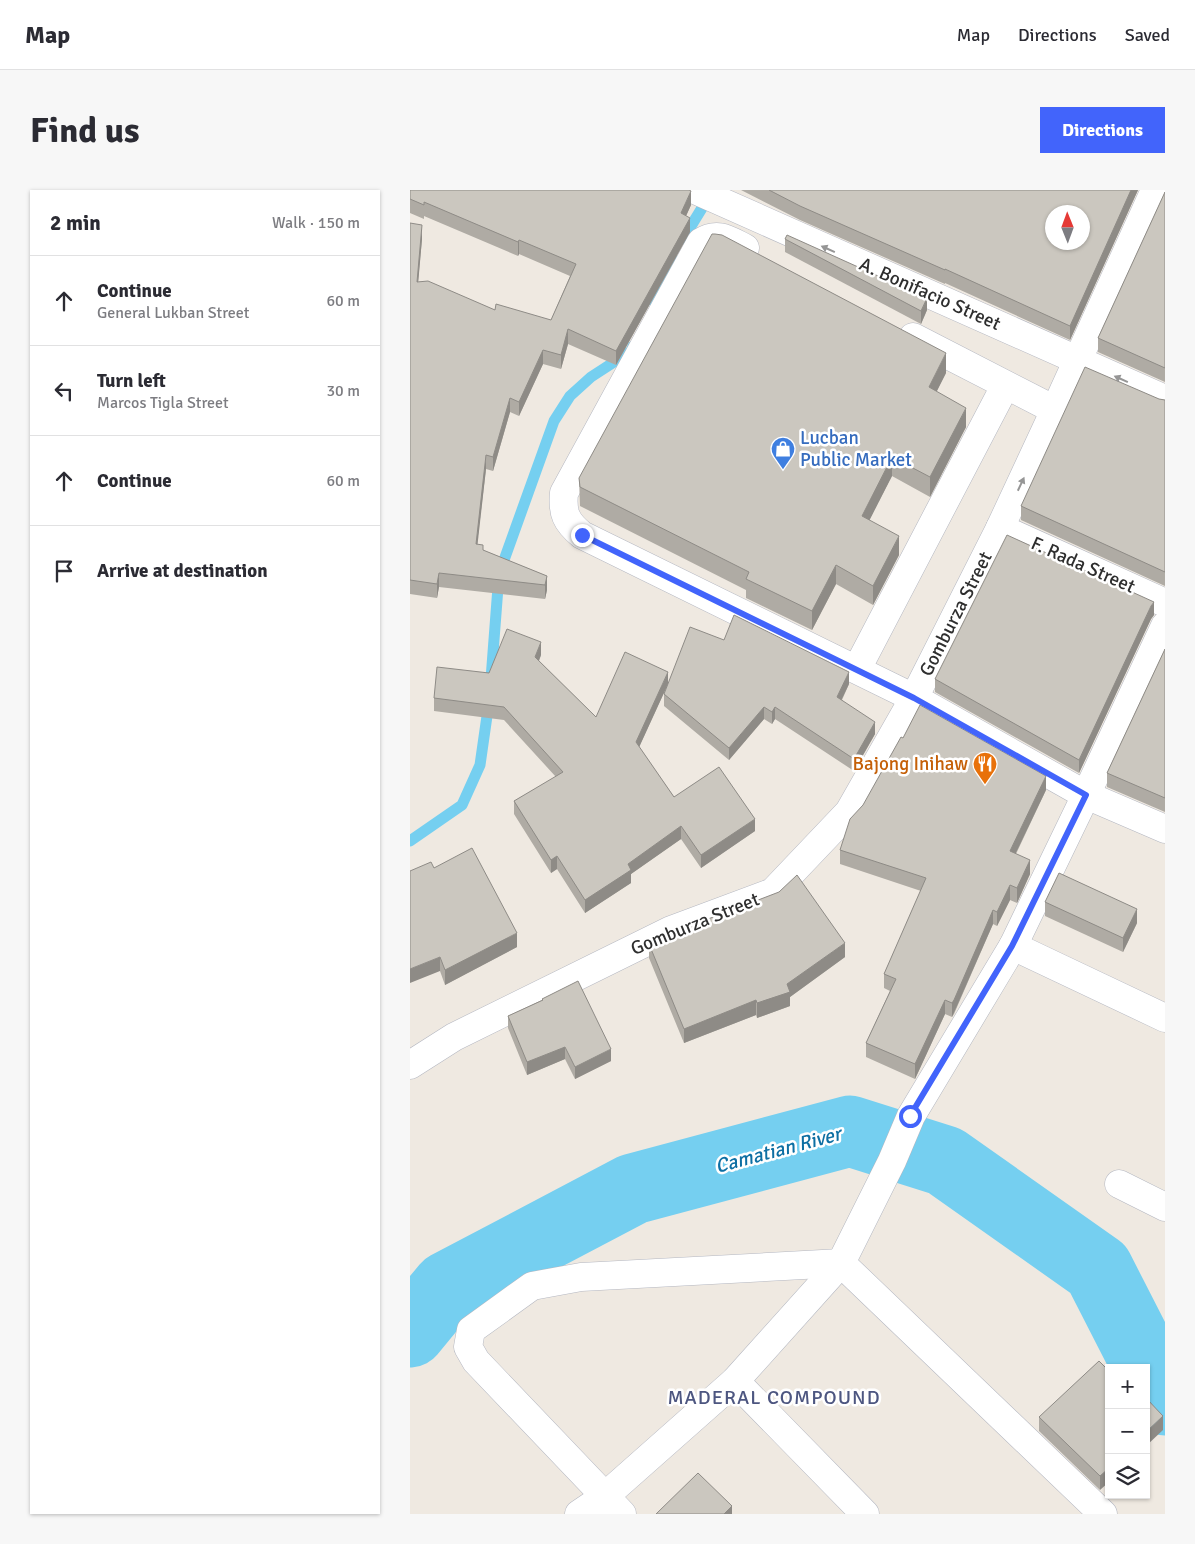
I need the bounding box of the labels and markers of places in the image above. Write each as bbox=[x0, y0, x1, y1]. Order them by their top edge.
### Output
place label: Lucban Public Market bbox=[800, 426, 912, 472]
shop icon: Lucban Public Market bbox=[770, 436, 796, 470]
restaurant icon: Bajong Inihaw bbox=[972, 751, 998, 785]
place label: Bajong Inihaw bbox=[853, 752, 968, 776]

